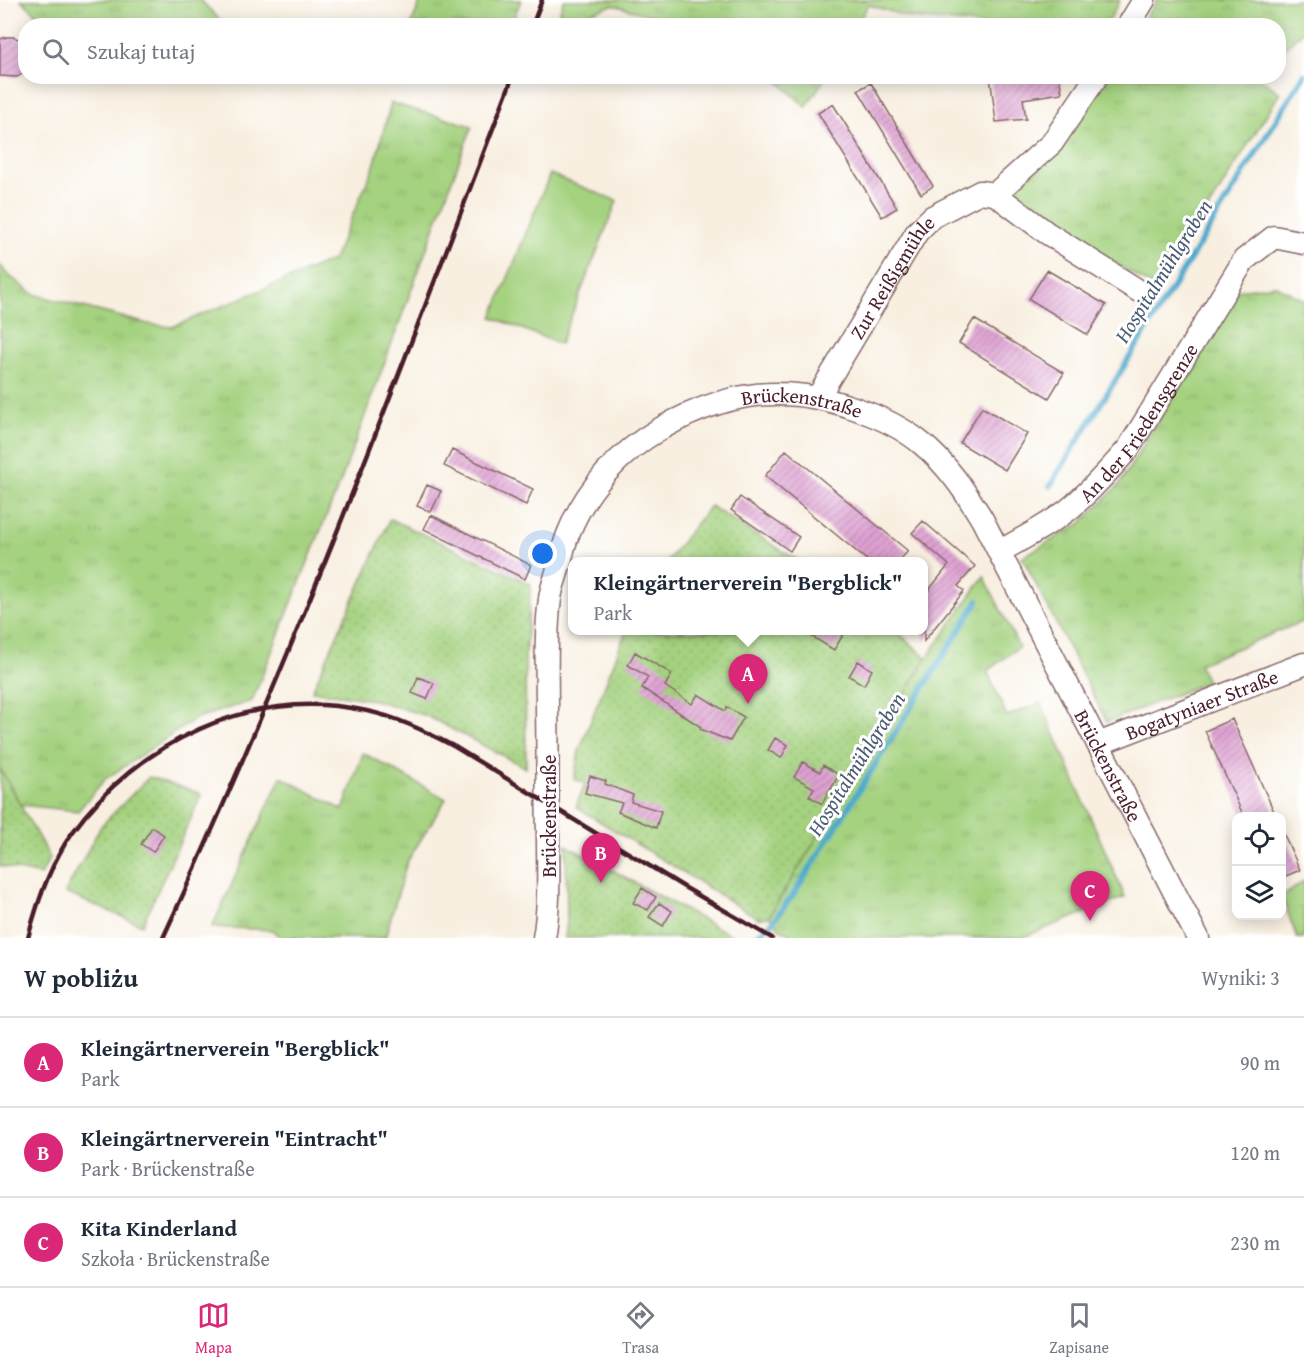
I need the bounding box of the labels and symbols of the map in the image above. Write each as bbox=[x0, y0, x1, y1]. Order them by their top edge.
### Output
water label: Hospitalmühlgraben bbox=[1106, 193, 1220, 350]
street label: Zur Reißigmühle bbox=[842, 208, 941, 344]
street label: An der Friedensgrenze bbox=[1072, 337, 1204, 508]
street label: Brückenstraße bbox=[739, 379, 867, 425]
your location bbox=[528, 539, 557, 568]
pin: A bbox=[728, 654, 768, 704]
street label: Bogatyniaer Straße bbox=[1121, 661, 1282, 747]
water label: Hospitalmühlgraben bbox=[799, 686, 913, 843]
street label: Brückenstraße bbox=[1068, 704, 1150, 827]
street label: Brückenstraße bbox=[534, 755, 563, 877]
pin: B bbox=[582, 834, 620, 883]
pin: C bbox=[1070, 872, 1110, 921]

